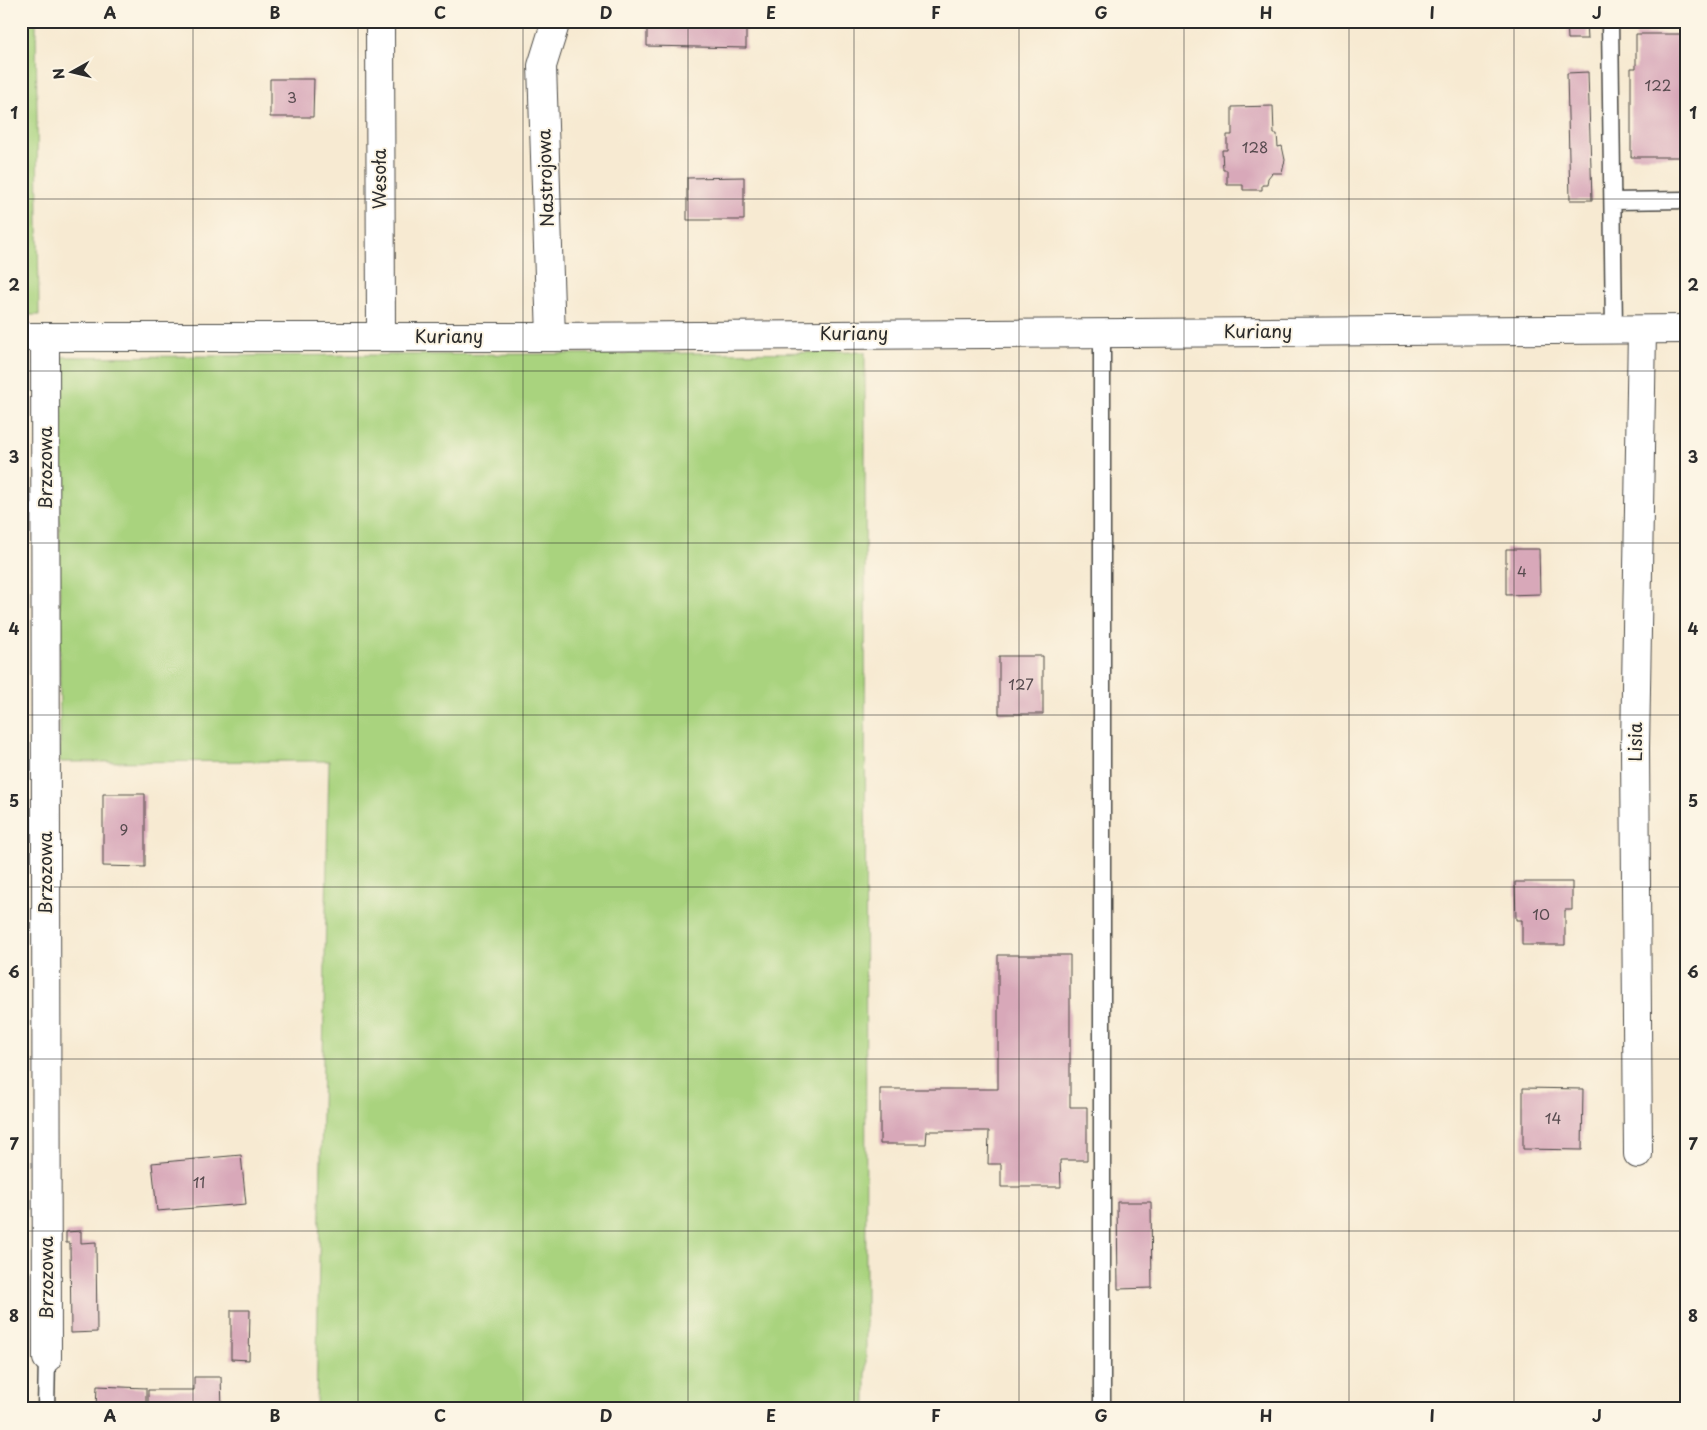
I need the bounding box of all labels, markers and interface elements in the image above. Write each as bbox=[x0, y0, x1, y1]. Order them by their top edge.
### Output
text: A bbox=[104, 0, 117, 24]
text: B bbox=[270, 0, 281, 24]
text: C bbox=[434, 0, 446, 24]
text: D bbox=[600, 0, 612, 24]
text: E bbox=[766, 0, 776, 24]
text: F bbox=[931, 0, 941, 24]
text: G bbox=[1094, 0, 1108, 24]
text: H bbox=[1260, 0, 1272, 24]
text: I bbox=[1429, 0, 1435, 24]
text: J bbox=[1592, 0, 1602, 24]
north arrow bbox=[48, 48, 98, 98]
text: N bbox=[47, 67, 70, 81]
house number: 122 bbox=[1645, 73, 1671, 96]
house number: 3 bbox=[287, 85, 297, 108]
text: 1 bbox=[10, 100, 18, 124]
text: 1 bbox=[1689, 100, 1697, 124]
street label: Nastrojowa bbox=[529, 128, 560, 228]
house number: 128 bbox=[1242, 135, 1268, 158]
street label: Wesoła bbox=[365, 148, 392, 209]
text: 2 bbox=[8, 272, 20, 296]
text: 2 bbox=[1687, 272, 1699, 296]
street label: Kuriany bbox=[1224, 317, 1292, 344]
street label: Kuriany bbox=[820, 319, 888, 346]
street label: Kuriany bbox=[415, 322, 483, 349]
street label: Brzozowa bbox=[31, 425, 58, 510]
text: 3 bbox=[9, 444, 19, 468]
text: 3 bbox=[1688, 444, 1698, 468]
house number: 4 bbox=[1517, 559, 1527, 582]
text: 4 bbox=[9, 616, 20, 640]
text: 4 bbox=[1688, 616, 1699, 640]
house number: 127 bbox=[1008, 672, 1034, 695]
street label: Lisia bbox=[1621, 722, 1648, 762]
text: 5 bbox=[9, 788, 19, 812]
text: 5 bbox=[1688, 788, 1698, 812]
house number: 9 bbox=[120, 817, 128, 840]
street label: Brzozowa bbox=[31, 830, 58, 915]
house number: 10 bbox=[1532, 902, 1550, 925]
text: 6 bbox=[8, 959, 20, 983]
text: 6 bbox=[1687, 959, 1699, 983]
house number: 14 bbox=[1545, 1106, 1561, 1129]
text: 7 bbox=[9, 1131, 19, 1155]
text: 7 bbox=[1688, 1131, 1698, 1155]
house number: 11 bbox=[193, 1170, 205, 1193]
street label: Brzozowa bbox=[32, 1235, 59, 1320]
text: 8 bbox=[9, 1303, 19, 1327]
text: 8 bbox=[1688, 1303, 1698, 1327]
text: A bbox=[104, 1403, 117, 1427]
text: B bbox=[270, 1403, 281, 1427]
text: C bbox=[434, 1403, 446, 1427]
text: D bbox=[600, 1403, 612, 1427]
text: E bbox=[766, 1403, 776, 1427]
text: F bbox=[931, 1403, 941, 1427]
text: G bbox=[1094, 1403, 1108, 1427]
text: H bbox=[1260, 1403, 1272, 1427]
text: I bbox=[1429, 1403, 1435, 1427]
text: J bbox=[1592, 1403, 1602, 1427]

